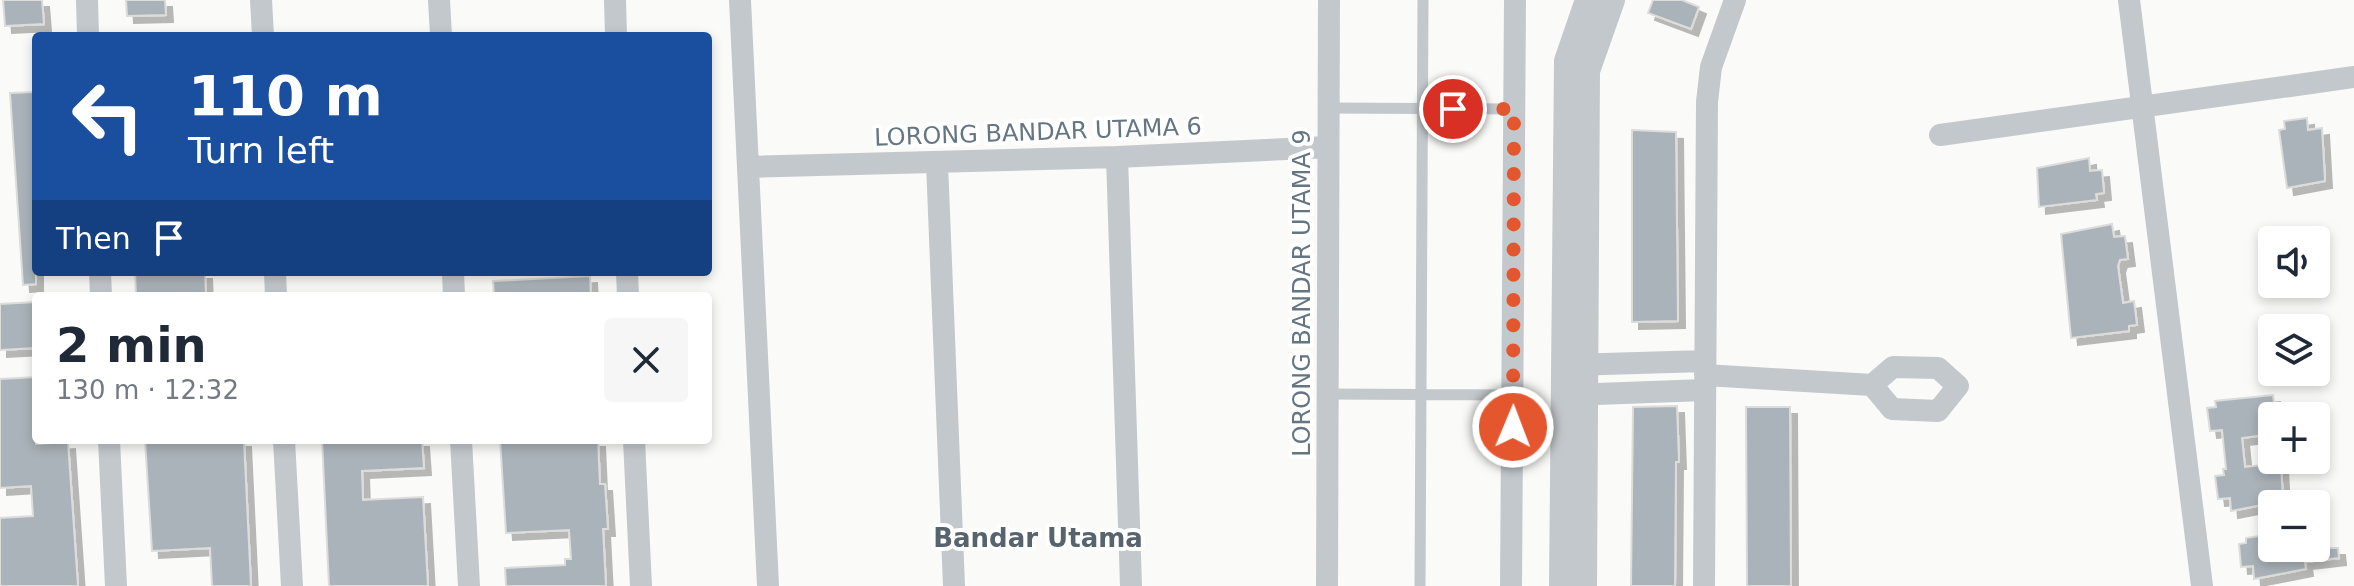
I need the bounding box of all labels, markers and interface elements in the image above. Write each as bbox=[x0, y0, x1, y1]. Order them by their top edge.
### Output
text: 110 m bbox=[188, 63, 383, 128]
icon: left bbox=[56, 64, 160, 168]
pin bbox=[1419, 75, 1487, 143]
icon: arrive bbox=[1431, 87, 1475, 131]
street label: LORONG BANDAR UTAMA 6 bbox=[874, 112, 1202, 152]
street label: LORONG BANDAR UTAMA 9 bbox=[1288, 129, 1316, 457]
text: Turn left bbox=[188, 130, 334, 171]
icon: arrive bbox=[147, 216, 191, 260]
text: Then bbox=[56, 221, 131, 256]
map controls bbox=[2258, 226, 2330, 562]
button: sound bbox=[2258, 226, 2330, 298]
button: layers bbox=[2258, 314, 2330, 386]
text: 2 min bbox=[56, 317, 207, 373]
button: close bbox=[604, 318, 688, 402]
text: 130 m · 12:32 bbox=[56, 375, 239, 405]
position arrow bbox=[1471, 385, 1555, 469]
button: + bbox=[2258, 402, 2330, 474]
button: − bbox=[2258, 490, 2330, 562]
district label: Bandar Utama bbox=[933, 523, 1143, 553]

